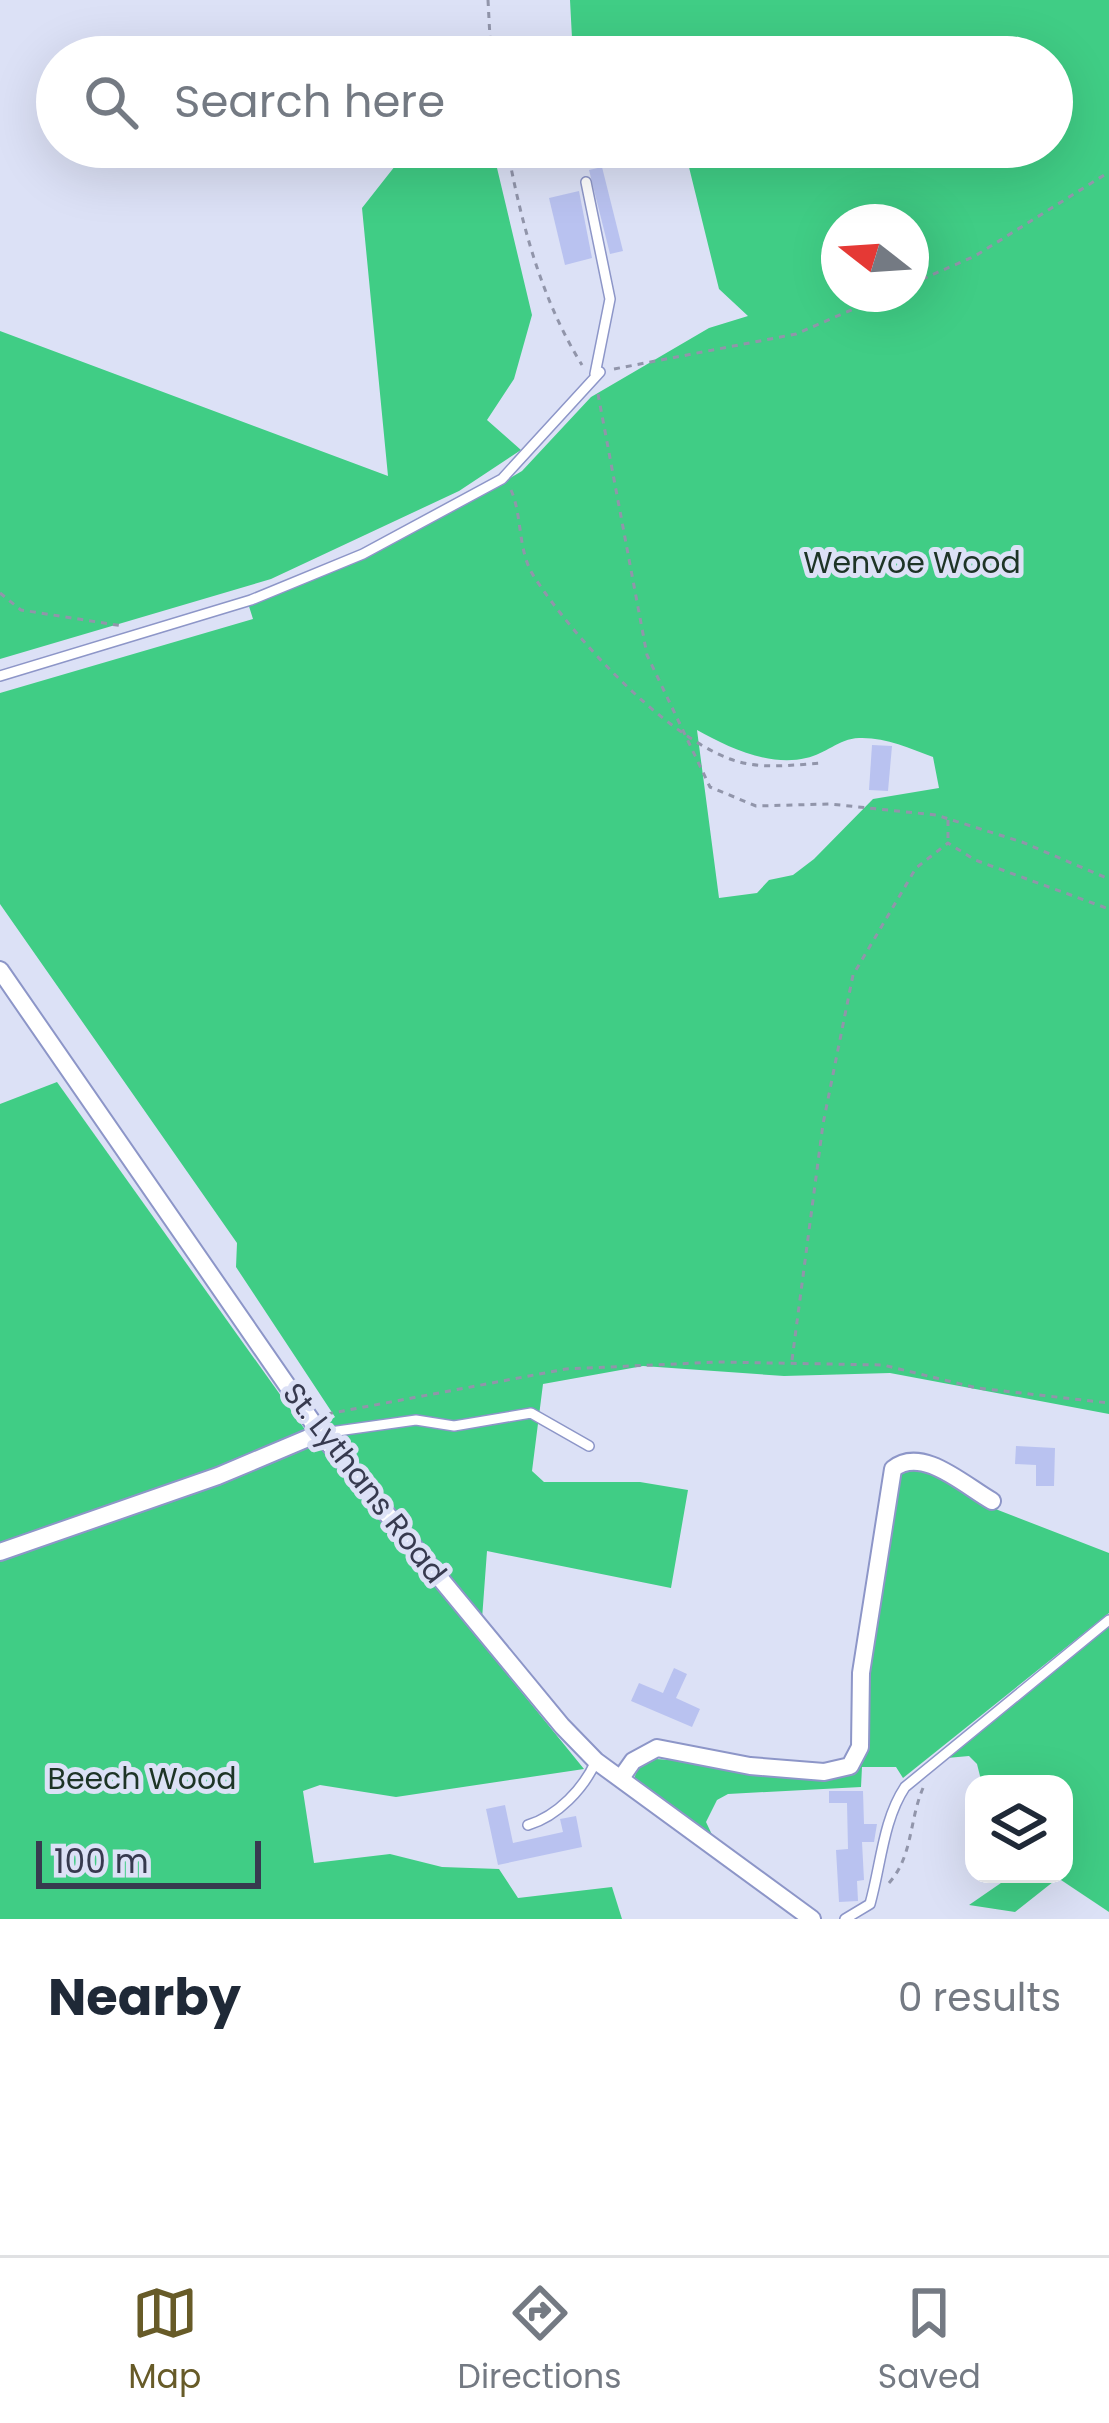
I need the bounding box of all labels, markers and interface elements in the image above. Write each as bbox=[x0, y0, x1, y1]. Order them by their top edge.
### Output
search box bbox=[36, 36, 1073, 168]
icon: search bbox=[78, 69, 144, 135]
text: Search here bbox=[174, 70, 445, 133]
north arrow bbox=[821, 204, 929, 312]
park label: Wenvoe Wood bbox=[803, 541, 1021, 584]
street label: St. Lythans Road bbox=[273, 1374, 457, 1592]
park label: Beech Wood bbox=[48, 1757, 236, 1800]
map controls bbox=[965, 1775, 1073, 1883]
button: layers bbox=[965, 1775, 1073, 1883]
scale bar bbox=[36, 1835, 261, 1888]
text: 100 m bbox=[54, 1838, 149, 1885]
text: Nearby bbox=[48, 1961, 241, 2033]
text: 0 results bbox=[898, 1970, 1061, 2025]
tab: Map bbox=[128, 2280, 201, 2402]
tab: Directions bbox=[458, 2280, 621, 2402]
tab: Saved bbox=[878, 2280, 981, 2402]

